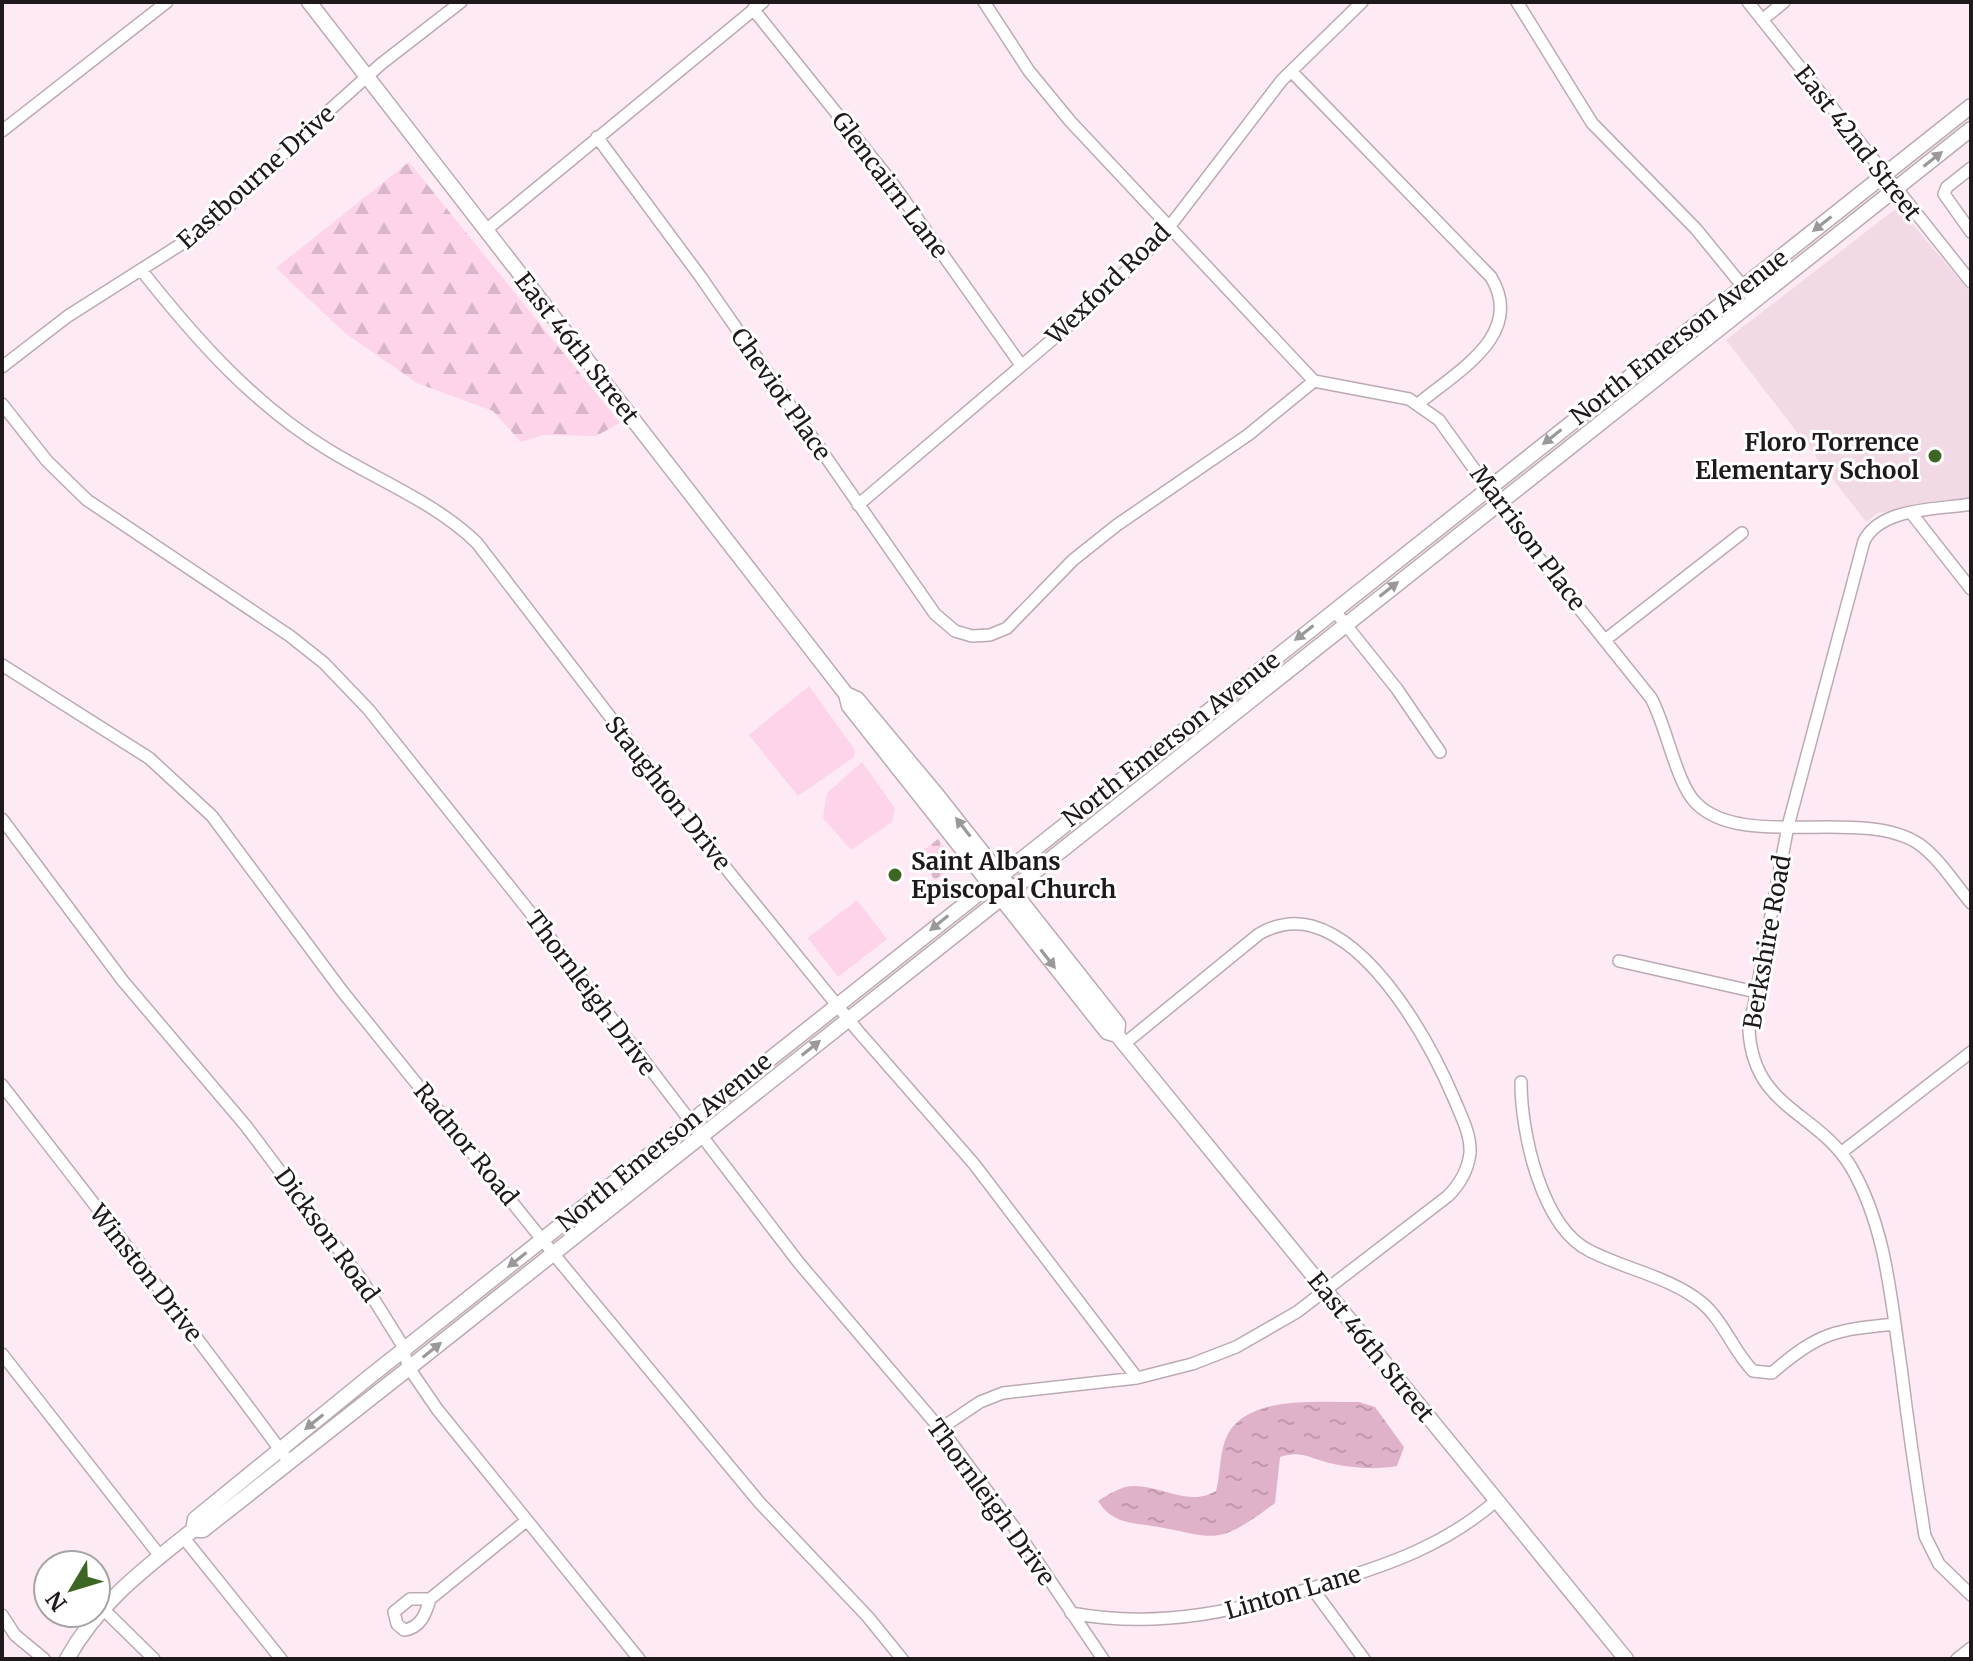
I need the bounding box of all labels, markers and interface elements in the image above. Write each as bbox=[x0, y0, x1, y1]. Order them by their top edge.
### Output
street label: East 42nd Street bbox=[1788, 59, 1929, 227]
street label: Eastbourne Drive bbox=[171, 98, 341, 256]
street label: Glencairn Lane bbox=[825, 106, 955, 264]
one-way arrow bbox=[1923, 151, 1943, 168]
one-way arrow bbox=[1812, 215, 1832, 232]
street label: Wexford Road bbox=[1039, 217, 1177, 352]
street label: North Emerson Avenue bbox=[1564, 242, 1794, 432]
street label: East 46th Street bbox=[508, 266, 646, 431]
street label: Cheviot Place bbox=[724, 322, 838, 466]
place label: Floro Torrence Elementary School bbox=[1695, 427, 1919, 486]
one-way arrow bbox=[1542, 429, 1562, 445]
marker: Floro Torrence Elementary School bbox=[1926, 447, 1944, 465]
street label: Marrison Place bbox=[1463, 459, 1593, 617]
one-way arrow bbox=[1379, 582, 1399, 598]
one-way arrow bbox=[1294, 625, 1314, 641]
street label: North Emerson Avenue bbox=[1056, 644, 1286, 834]
street label: Staughton Drive bbox=[598, 710, 738, 876]
one-way arrow bbox=[955, 817, 971, 837]
place label: Saint Albans Episcopal Church bbox=[911, 846, 1116, 905]
street label: Berkshire Road bbox=[1736, 852, 1798, 1032]
marker: Saint Albans Episcopal Church bbox=[886, 866, 904, 884]
street label: Thornleigh Drive bbox=[519, 904, 663, 1082]
one-way arrow bbox=[929, 914, 949, 931]
one-way arrow bbox=[1039, 949, 1055, 969]
one-way arrow bbox=[801, 1040, 821, 1056]
street label: North Emerson Avenue bbox=[550, 1046, 778, 1238]
street label: Radnor Road bbox=[407, 1076, 525, 1212]
street label: Dickson Road bbox=[268, 1162, 386, 1308]
street label: Winston Drive bbox=[82, 1197, 209, 1348]
one-way arrow bbox=[507, 1251, 527, 1267]
street label: East 46th Street bbox=[1301, 1266, 1441, 1429]
one-way arrow bbox=[422, 1342, 442, 1358]
one-way arrow bbox=[304, 1413, 324, 1430]
street label: Thornleigh Drive bbox=[920, 1413, 1062, 1591]
north arrow bbox=[32, 1549, 112, 1629]
street label: Linton Lane bbox=[1222, 1558, 1364, 1626]
text: N bbox=[39, 1585, 73, 1617]

